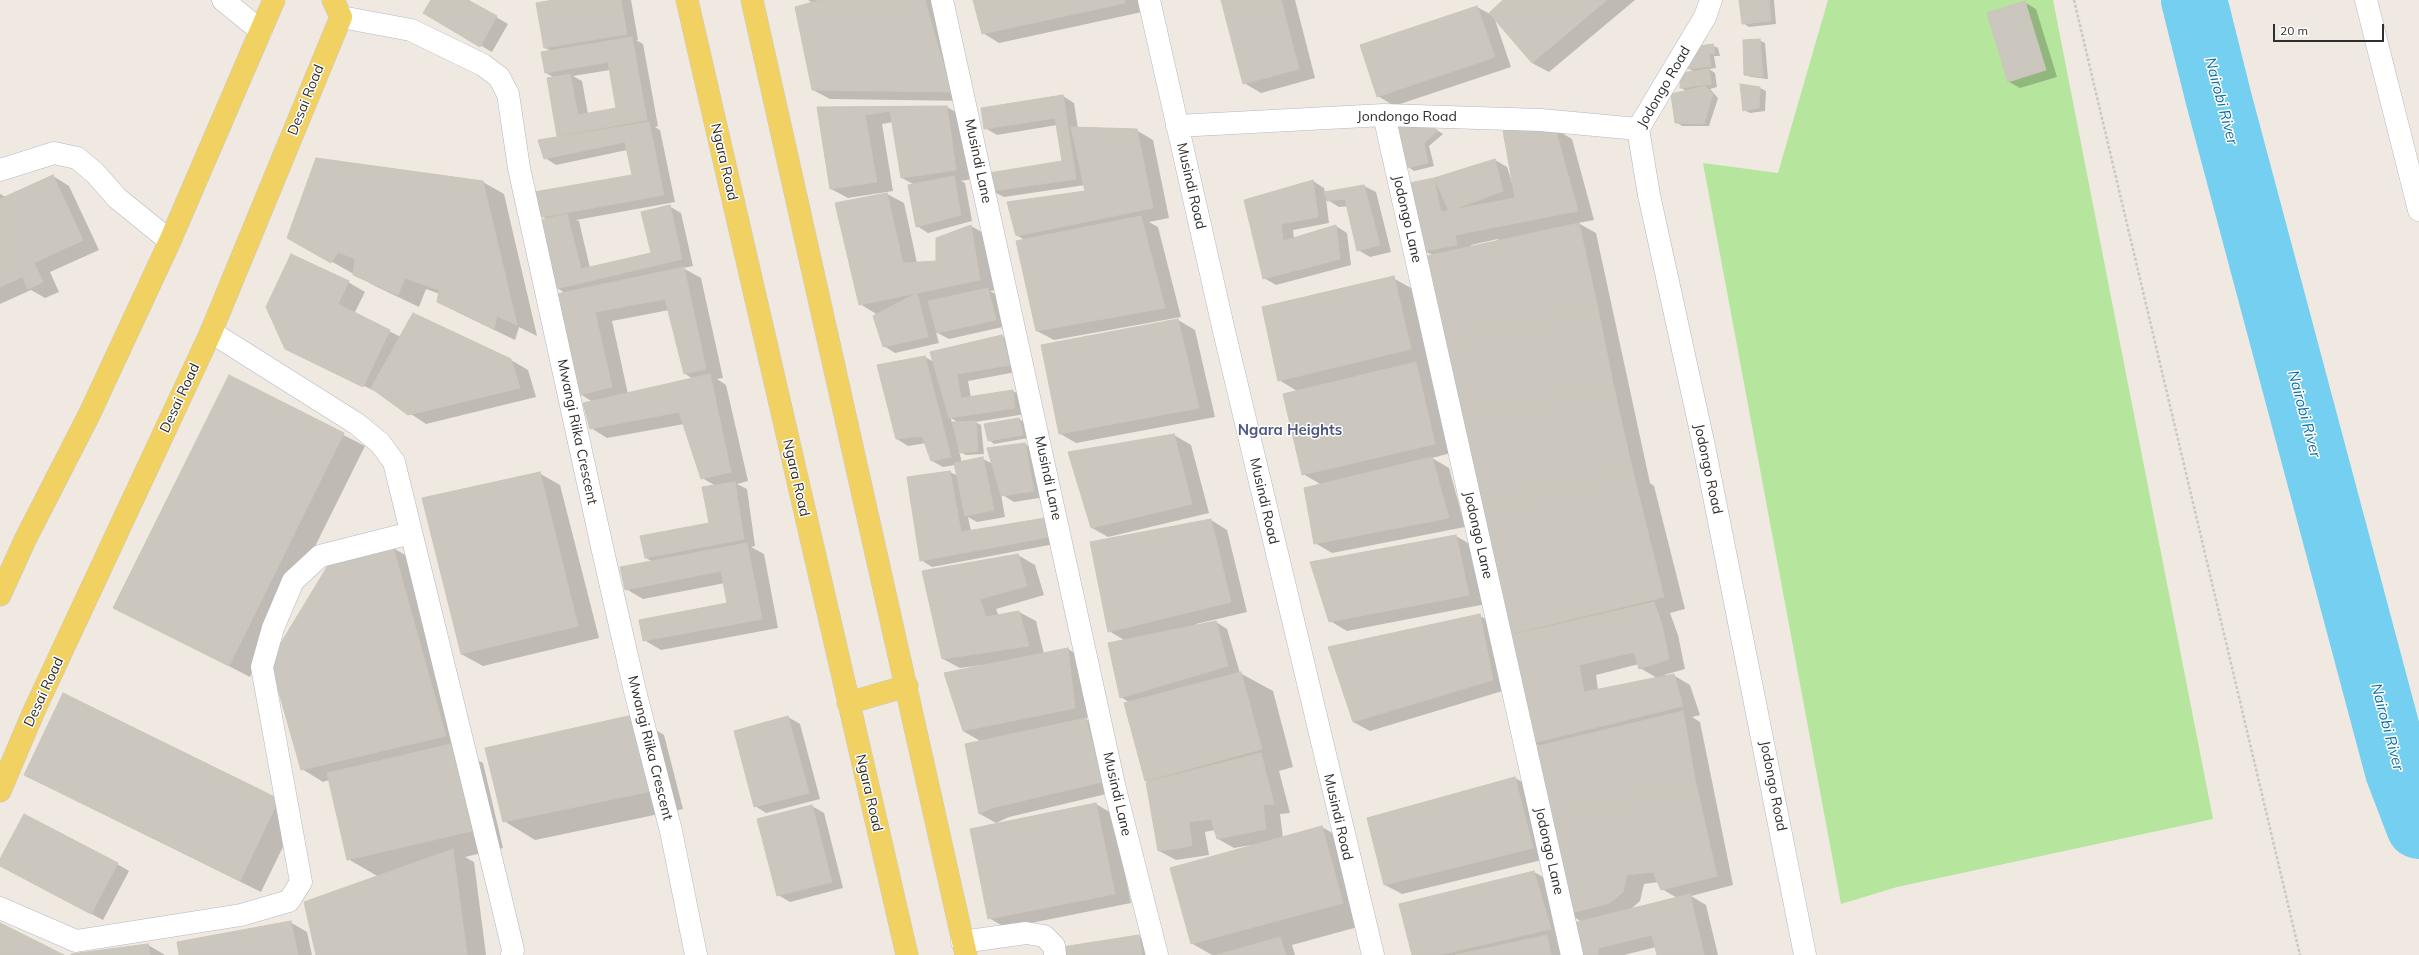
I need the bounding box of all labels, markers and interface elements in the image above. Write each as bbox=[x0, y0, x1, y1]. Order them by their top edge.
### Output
scale bar bbox=[2275, 16, 2386, 42]
text: 20 m bbox=[2280, 23, 2308, 38]
street label: Jodongo Road bbox=[1634, 43, 1694, 131]
water label: Nairobi River bbox=[2201, 55, 2241, 147]
street label: Desai Road bbox=[284, 62, 328, 138]
street label: Jondongo Road bbox=[1357, 109, 1457, 125]
street label: Musindi Lane bbox=[961, 117, 995, 205]
street label: Ngara Road bbox=[707, 122, 741, 202]
street label: Musindi Road bbox=[1173, 141, 1209, 231]
street label: Jodongo Lane bbox=[1389, 174, 1425, 264]
street label: Mwangi Riika Crescent bbox=[553, 358, 601, 506]
street label: Desai Road bbox=[157, 361, 203, 435]
water label: Nairobi River bbox=[2284, 368, 2324, 460]
district label: Ngara Heights bbox=[1238, 421, 1342, 439]
street label: Jodongo Road bbox=[1690, 422, 1726, 516]
street label: Musindi Lane bbox=[1031, 434, 1065, 522]
street label: Ngara Road bbox=[779, 438, 813, 518]
street label: Musindi Road bbox=[1246, 456, 1282, 546]
street label: Jodongo Lane bbox=[1460, 490, 1496, 580]
street label: Desai Road bbox=[21, 655, 67, 729]
street label: Mwangi Riika Crescent bbox=[624, 674, 676, 822]
water label: Nairobi River bbox=[2367, 681, 2407, 773]
street label: Jodongo Road bbox=[1756, 739, 1790, 833]
street label: Musindi Lane bbox=[1099, 750, 1135, 838]
street label: Ngara Road bbox=[852, 753, 886, 833]
street label: Musindi Road bbox=[1320, 772, 1356, 862]
street label: Jodongo Lane bbox=[1531, 806, 1567, 896]

